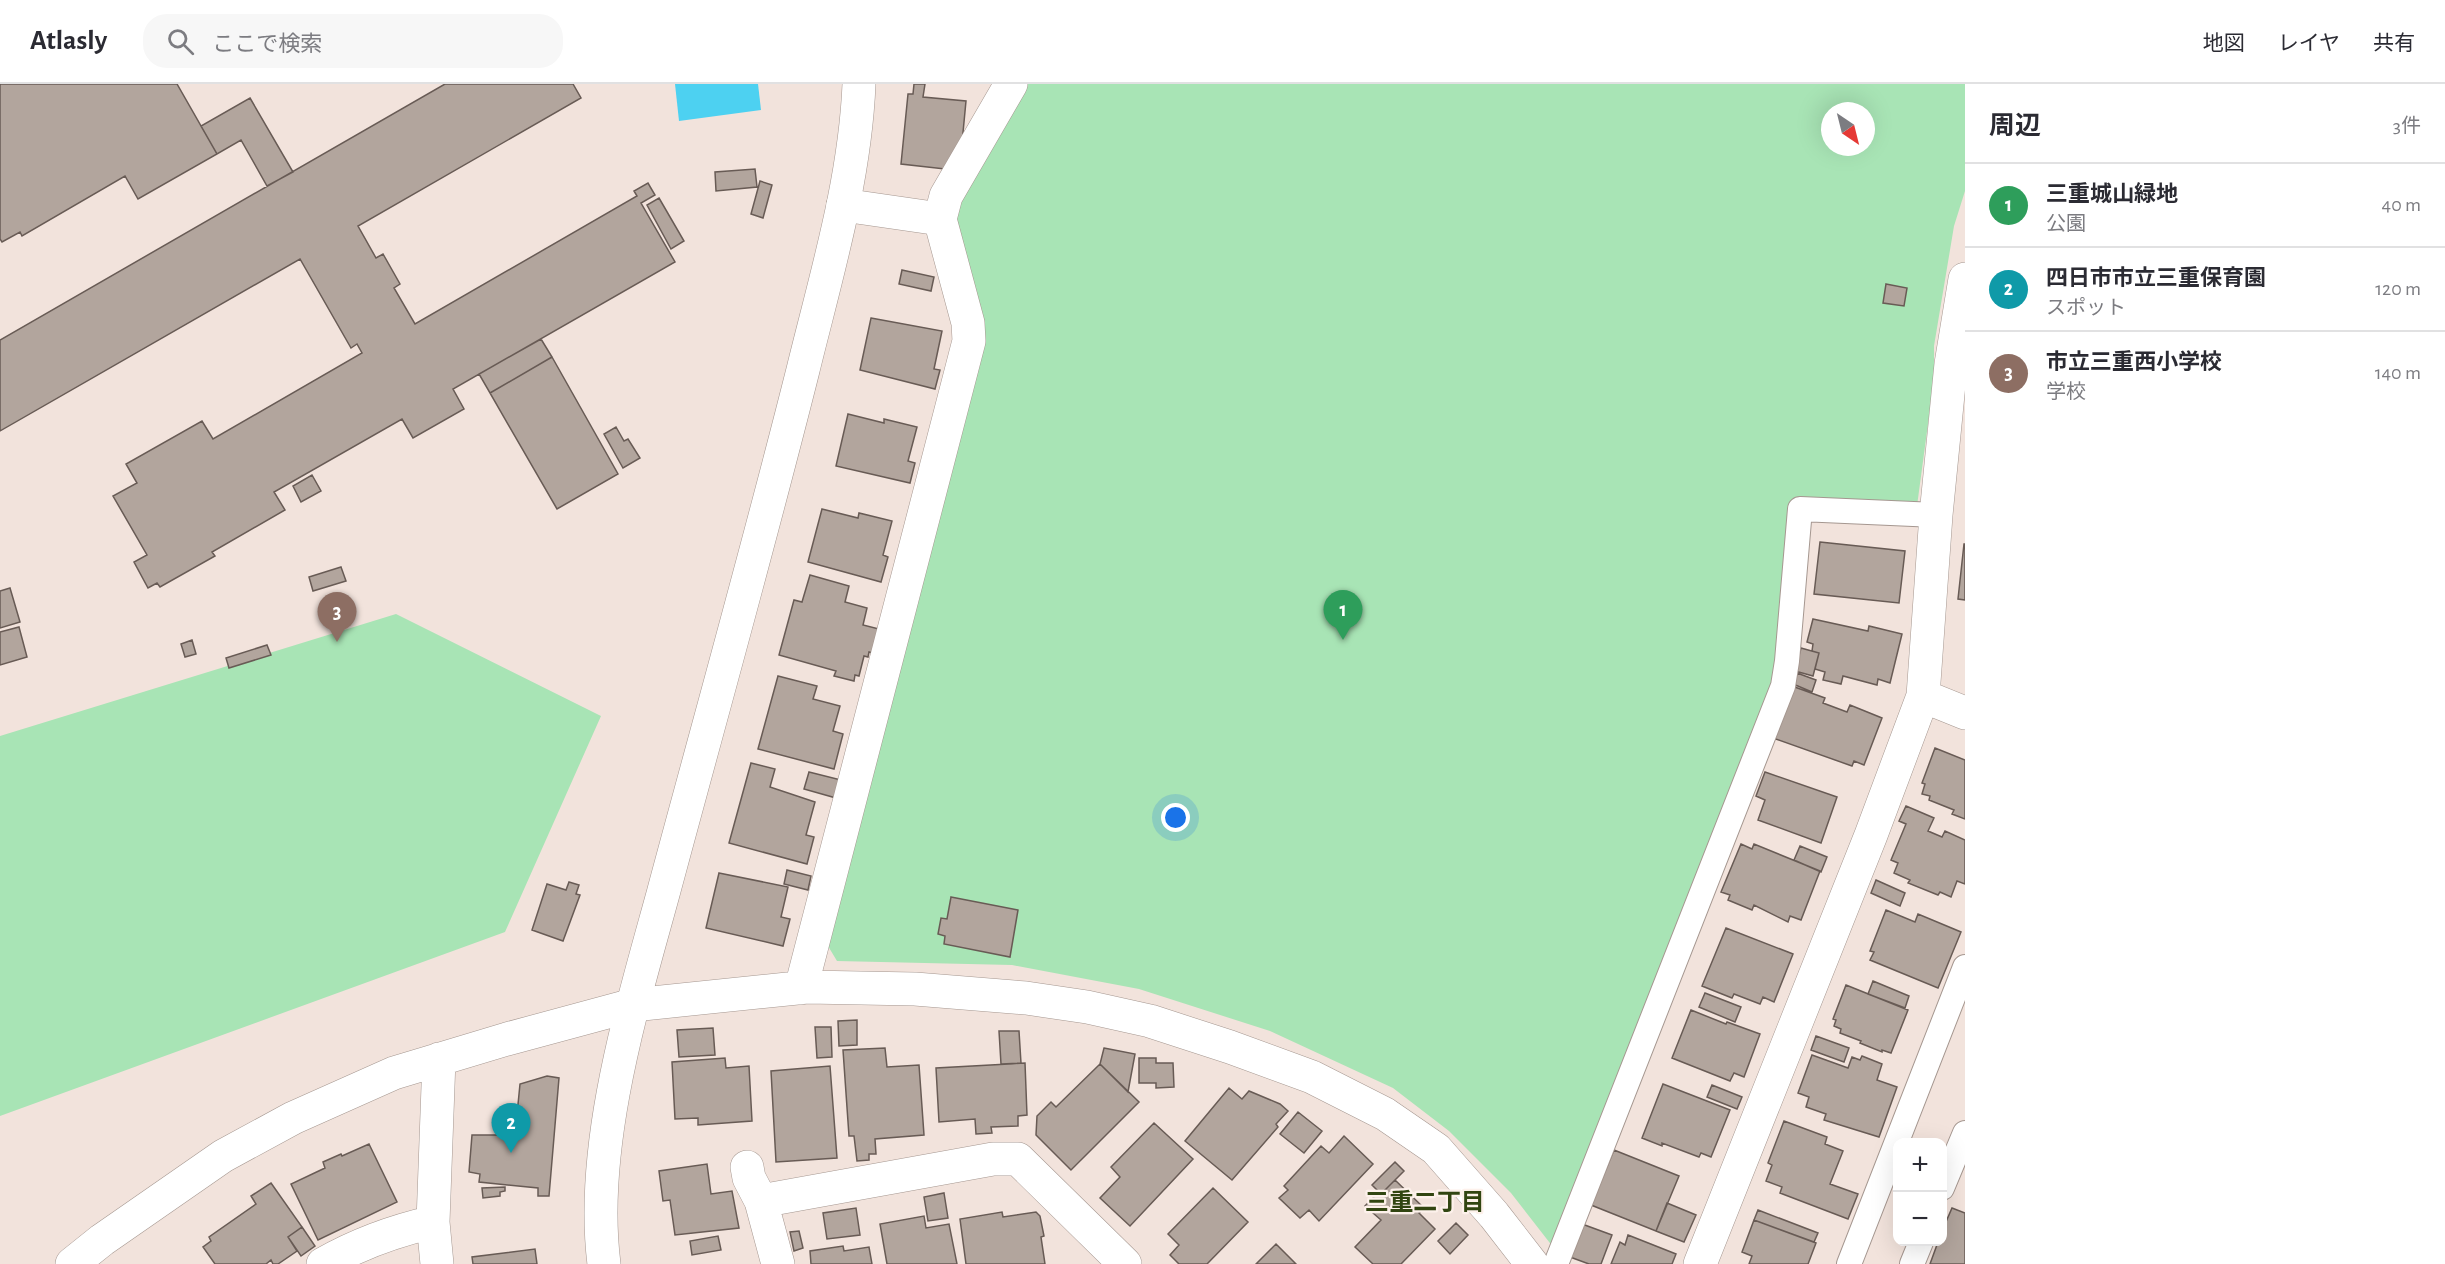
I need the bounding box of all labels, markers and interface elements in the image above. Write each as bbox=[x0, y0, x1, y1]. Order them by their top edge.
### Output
search box bbox=[143, 14, 563, 68]
icon: search bbox=[164, 25, 197, 58]
text: Atlasly bbox=[30, 27, 107, 55]
text: ここで検索 bbox=[212, 33, 322, 55]
text: 地図 bbox=[2203, 33, 2245, 54]
text: レイヤ bbox=[2278, 33, 2340, 54]
text: 共有 bbox=[2373, 33, 2415, 54]
north arrow bbox=[1821, 102, 1875, 156]
text: 周辺 bbox=[1989, 113, 2041, 139]
text: 3件 bbox=[2393, 116, 2421, 136]
text: 三重城山緑地 bbox=[2046, 183, 2178, 205]
text: 1 bbox=[2005, 195, 2012, 215]
text: 40 m bbox=[2382, 195, 2421, 215]
text: 公園 bbox=[2046, 214, 2086, 234]
text: 四日市市立三重保育園 bbox=[2046, 267, 2266, 289]
text: 2 bbox=[2004, 279, 2013, 299]
text: 120 m bbox=[2375, 279, 2421, 299]
text: スポット bbox=[2046, 298, 2126, 318]
text: 市立三重西小学校 bbox=[2046, 351, 2222, 373]
text: 3 bbox=[2004, 363, 2013, 383]
text: 140 m bbox=[2375, 363, 2421, 383]
text: 学校 bbox=[2046, 382, 2086, 402]
pin: 1 bbox=[1324, 590, 1362, 640]
pin: 3 bbox=[318, 592, 356, 642]
your location bbox=[1161, 803, 1190, 832]
pin: 2 bbox=[492, 1104, 530, 1153]
map controls bbox=[1893, 1138, 1947, 1246]
button: + bbox=[1893, 1138, 1947, 1192]
district label: 三重二丁目 bbox=[1365, 1189, 1485, 1215]
button: − bbox=[1893, 1192, 1947, 1246]

